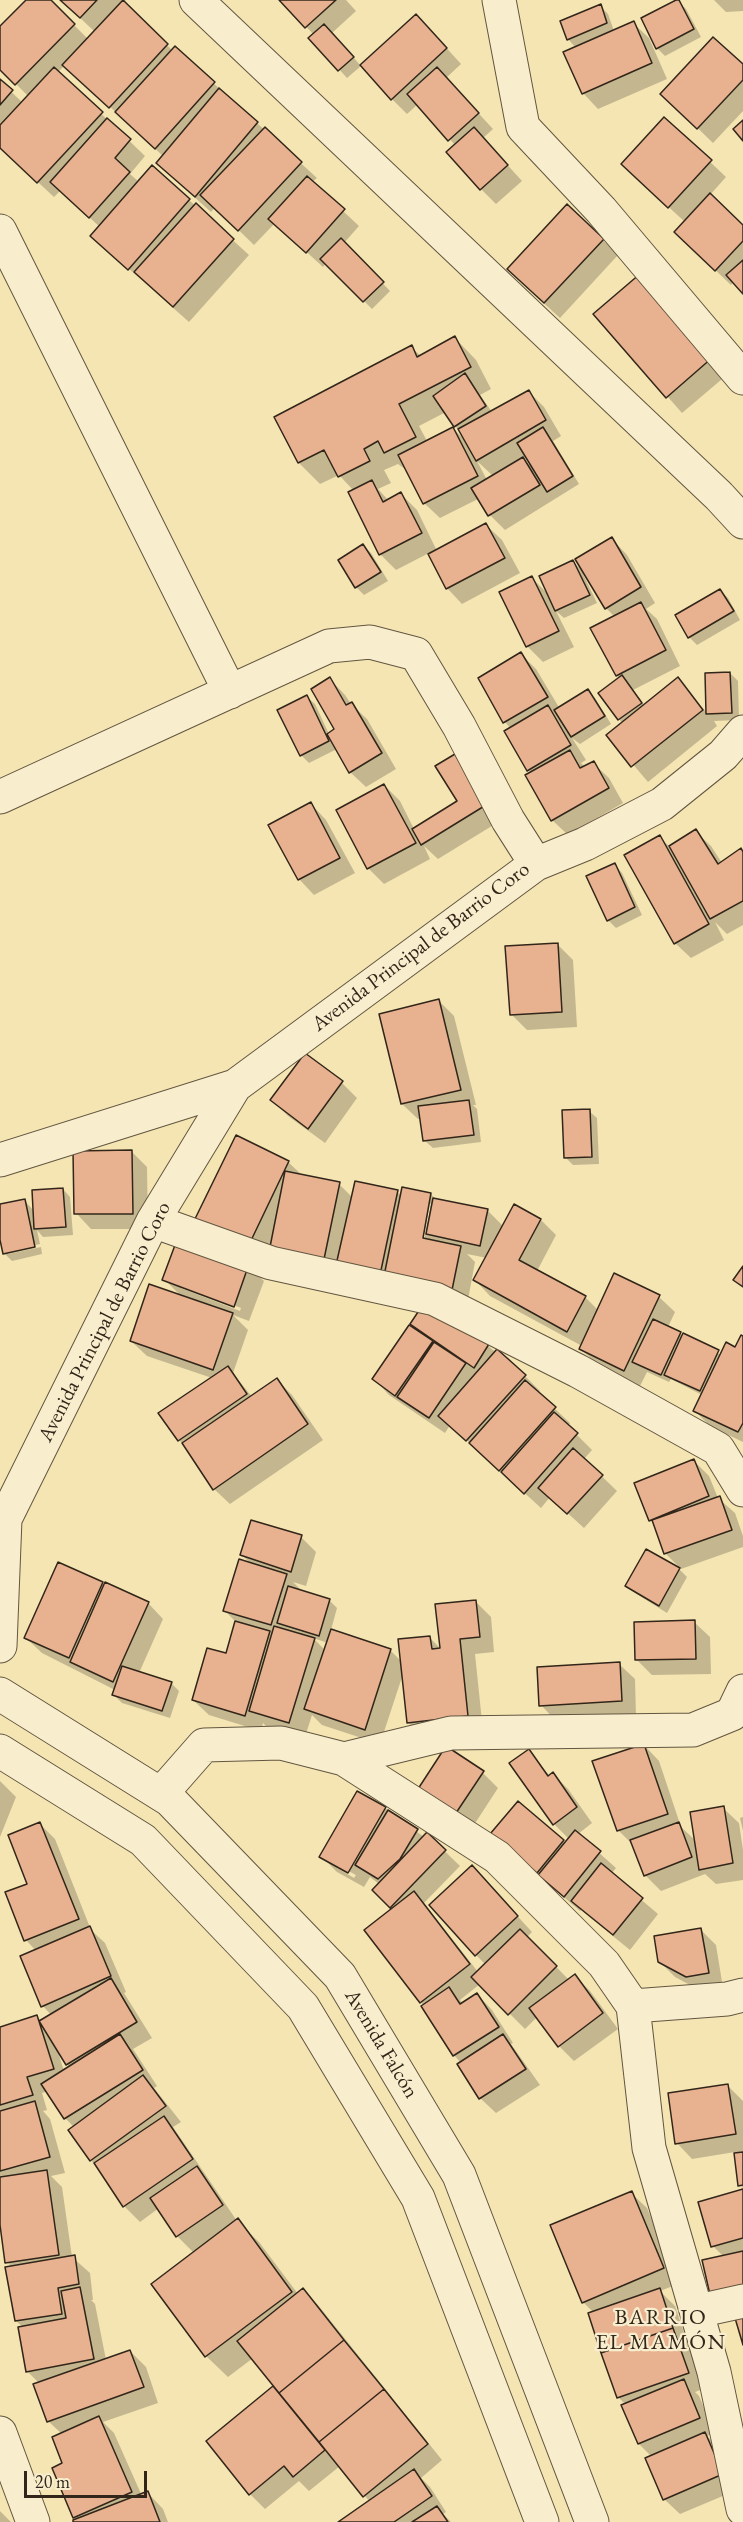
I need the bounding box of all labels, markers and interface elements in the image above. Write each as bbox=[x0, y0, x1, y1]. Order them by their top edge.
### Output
street label: Avenida Principal de Barrio Coro bbox=[307, 857, 535, 1037]
street label: Avenida Principal de Barrio Coro bbox=[33, 1198, 177, 1446]
street label: Avenida Falcón bbox=[339, 1985, 423, 2103]
district label: BARRIO EL MAMÓN bbox=[596, 2305, 726, 2356]
scale bar bbox=[27, 2459, 150, 2497]
text: 20 m bbox=[35, 2470, 70, 2493]

